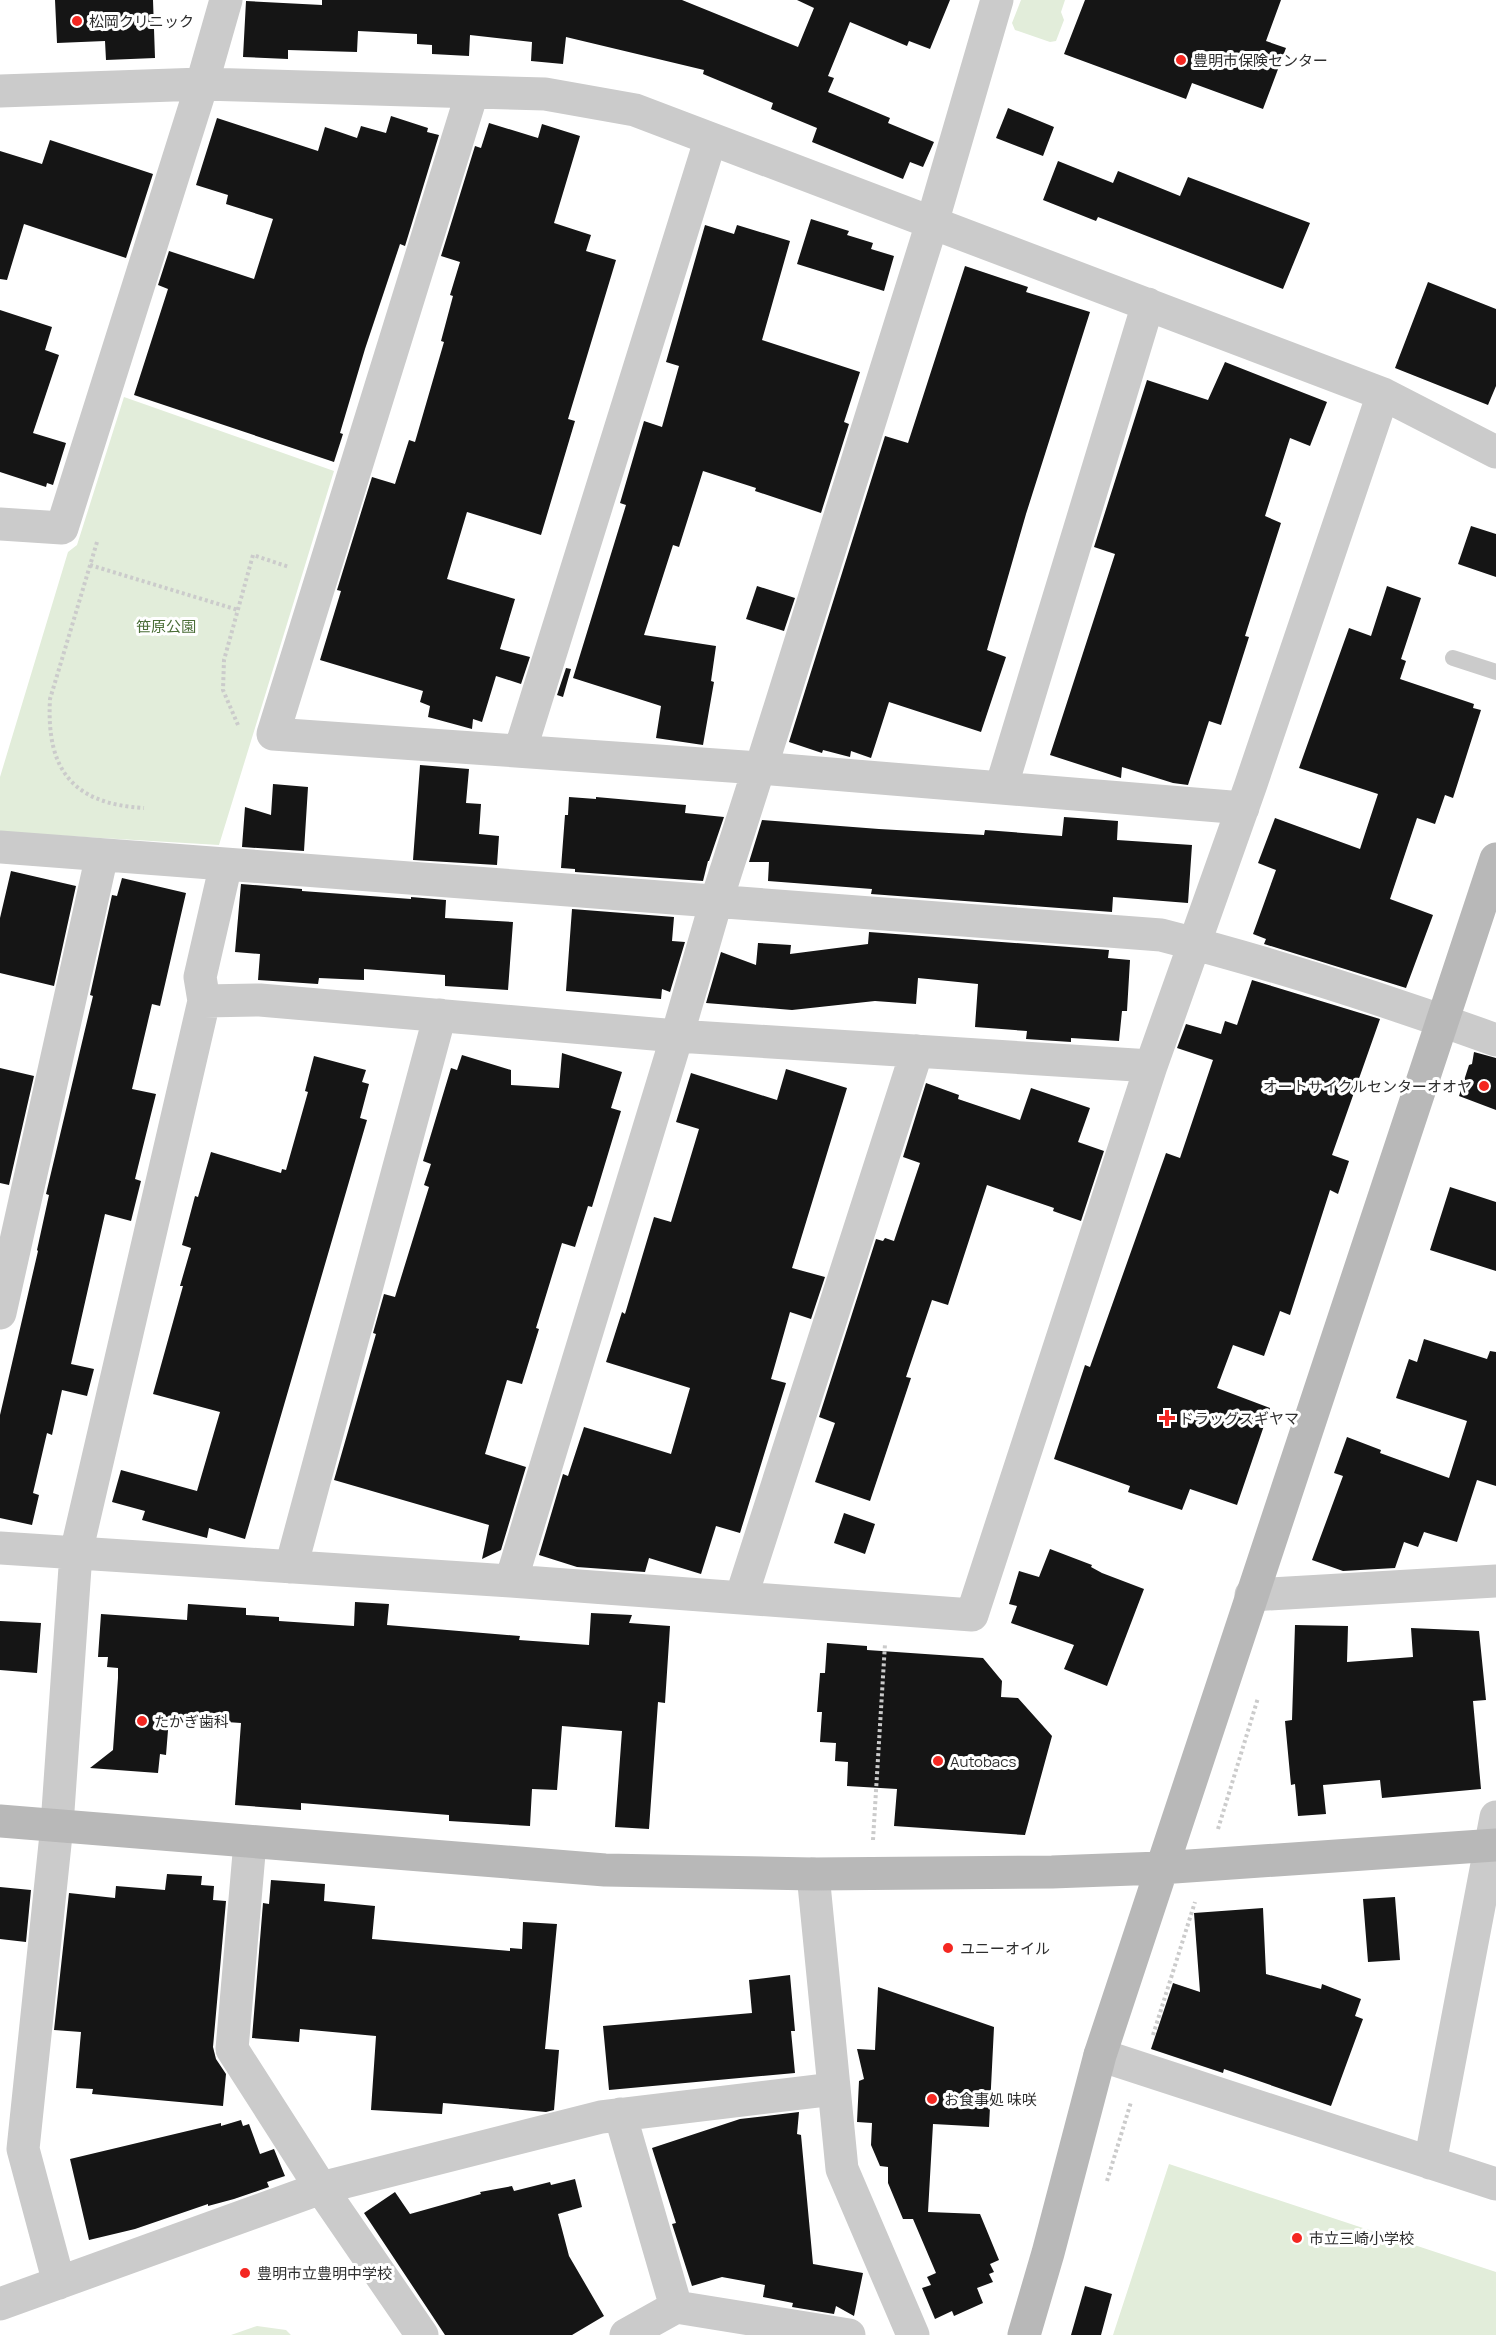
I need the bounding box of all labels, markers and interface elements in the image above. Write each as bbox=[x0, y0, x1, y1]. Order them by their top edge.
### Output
place label: 松岡クリニック bbox=[89, 11, 194, 32]
marker: 松岡クリニック bbox=[70, 14, 84, 28]
place label: 豊明市保険センター bbox=[1193, 50, 1328, 71]
marker: 豊明市保険センター bbox=[1174, 53, 1188, 67]
park label: 笹原公園 bbox=[136, 616, 196, 637]
place label: オートサイクルセンターオオヤ bbox=[1263, 1076, 1472, 1097]
marker: オートサイクルセンターオオヤ bbox=[1477, 1079, 1491, 1093]
place label: ドラッグスギヤマ bbox=[1179, 1408, 1299, 1429]
marker: ドラッグスギヤマ bbox=[1160, 1411, 1174, 1425]
place label: たかぎ歯科 bbox=[154, 1711, 229, 1732]
marker: たかぎ歯科 bbox=[135, 1714, 149, 1728]
place label: Autobacs bbox=[950, 1751, 1017, 1772]
marker: Autobacs bbox=[931, 1754, 945, 1768]
place label: ユニーオイル bbox=[960, 1938, 1050, 1959]
marker: ユニーオイル bbox=[941, 1941, 955, 1955]
place label: お食事処 味咲 bbox=[944, 2089, 1037, 2110]
marker: お食事処 味咲 bbox=[925, 2092, 939, 2106]
place label: 市立三崎小学校 bbox=[1309, 2228, 1414, 2249]
marker: 市立三崎小学校 bbox=[1290, 2231, 1304, 2245]
place label: 豊明市立豊明中学校 bbox=[257, 2263, 392, 2284]
marker: 豊明市立豊明中学校 bbox=[238, 2266, 252, 2280]

